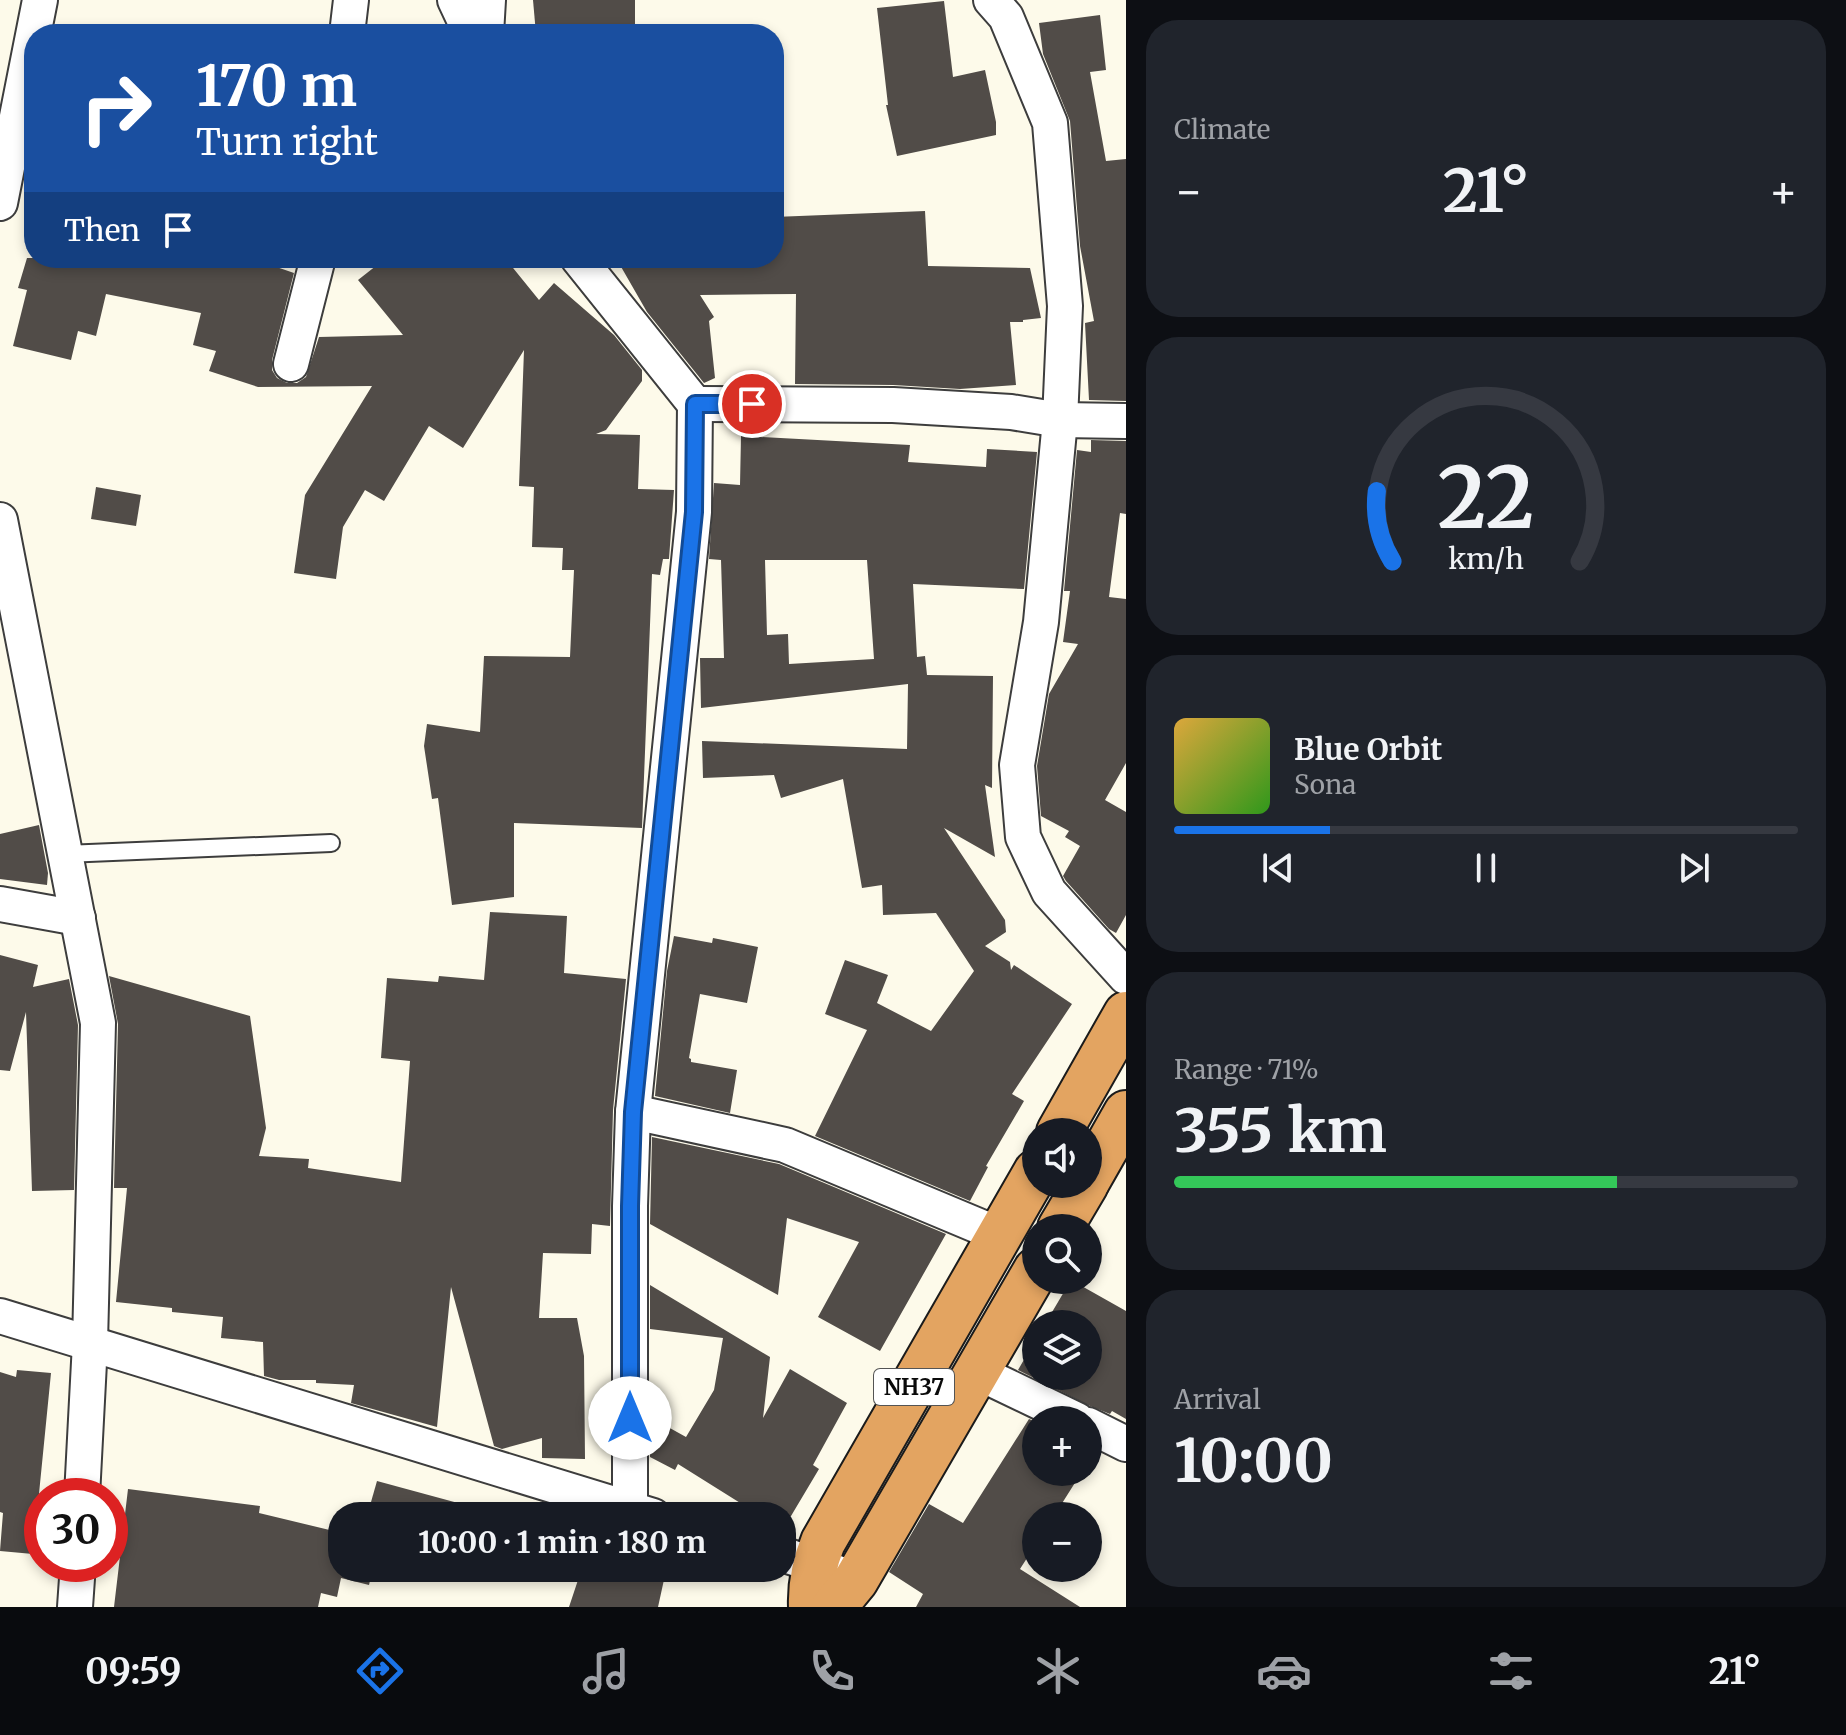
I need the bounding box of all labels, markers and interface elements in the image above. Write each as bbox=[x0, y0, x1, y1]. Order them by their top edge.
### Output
text: 170 m bbox=[196, 51, 357, 121]
icon: right bbox=[64, 56, 168, 160]
text: Climate bbox=[1174, 113, 1270, 146]
text: Turn right bbox=[196, 120, 378, 165]
text: 21° bbox=[1443, 153, 1529, 228]
text: − bbox=[1174, 164, 1203, 219]
text: + bbox=[1769, 164, 1798, 219]
icon: arrive bbox=[156, 208, 200, 252]
text: Then bbox=[64, 211, 140, 249]
pin bbox=[718, 370, 786, 438]
icon: arrive bbox=[730, 382, 774, 426]
text: 22 bbox=[1438, 446, 1534, 551]
text: km/h bbox=[1448, 541, 1524, 577]
text: Blue Orbit bbox=[1294, 730, 1442, 768]
text: Sona bbox=[1294, 768, 1356, 801]
icon: previous bbox=[1256, 846, 1300, 890]
icon: pause bbox=[1464, 846, 1508, 890]
icon: next bbox=[1672, 846, 1716, 890]
text: Range · 71% bbox=[1174, 1053, 1319, 1086]
text: 355 km bbox=[1174, 1093, 1387, 1168]
map controls bbox=[1022, 1118, 1102, 1582]
button: sound bbox=[1022, 1118, 1102, 1198]
button: search bbox=[1022, 1214, 1102, 1294]
button: layers bbox=[1022, 1310, 1102, 1390]
road number: NH37 bbox=[874, 1369, 954, 1405]
position arrow bbox=[588, 1376, 672, 1460]
text: Arrival bbox=[1174, 1383, 1261, 1416]
button: + bbox=[1022, 1406, 1102, 1486]
text: 10:00 bbox=[1174, 1423, 1333, 1498]
speed limit sign: 30 bbox=[24, 1478, 128, 1582]
button: − bbox=[1022, 1502, 1102, 1582]
text: 10:00 · 1 min · 180 m bbox=[418, 1523, 706, 1561]
icon: directions bbox=[352, 1643, 408, 1699]
icon: music bbox=[578, 1643, 634, 1699]
icon: phone bbox=[804, 1643, 860, 1699]
icon: climate bbox=[1030, 1643, 1086, 1699]
icon: car bbox=[1256, 1643, 1312, 1699]
icon: filters bbox=[1483, 1643, 1539, 1699]
text: 09:59 bbox=[85, 1649, 182, 1694]
text: 21° bbox=[1709, 1649, 1761, 1694]

